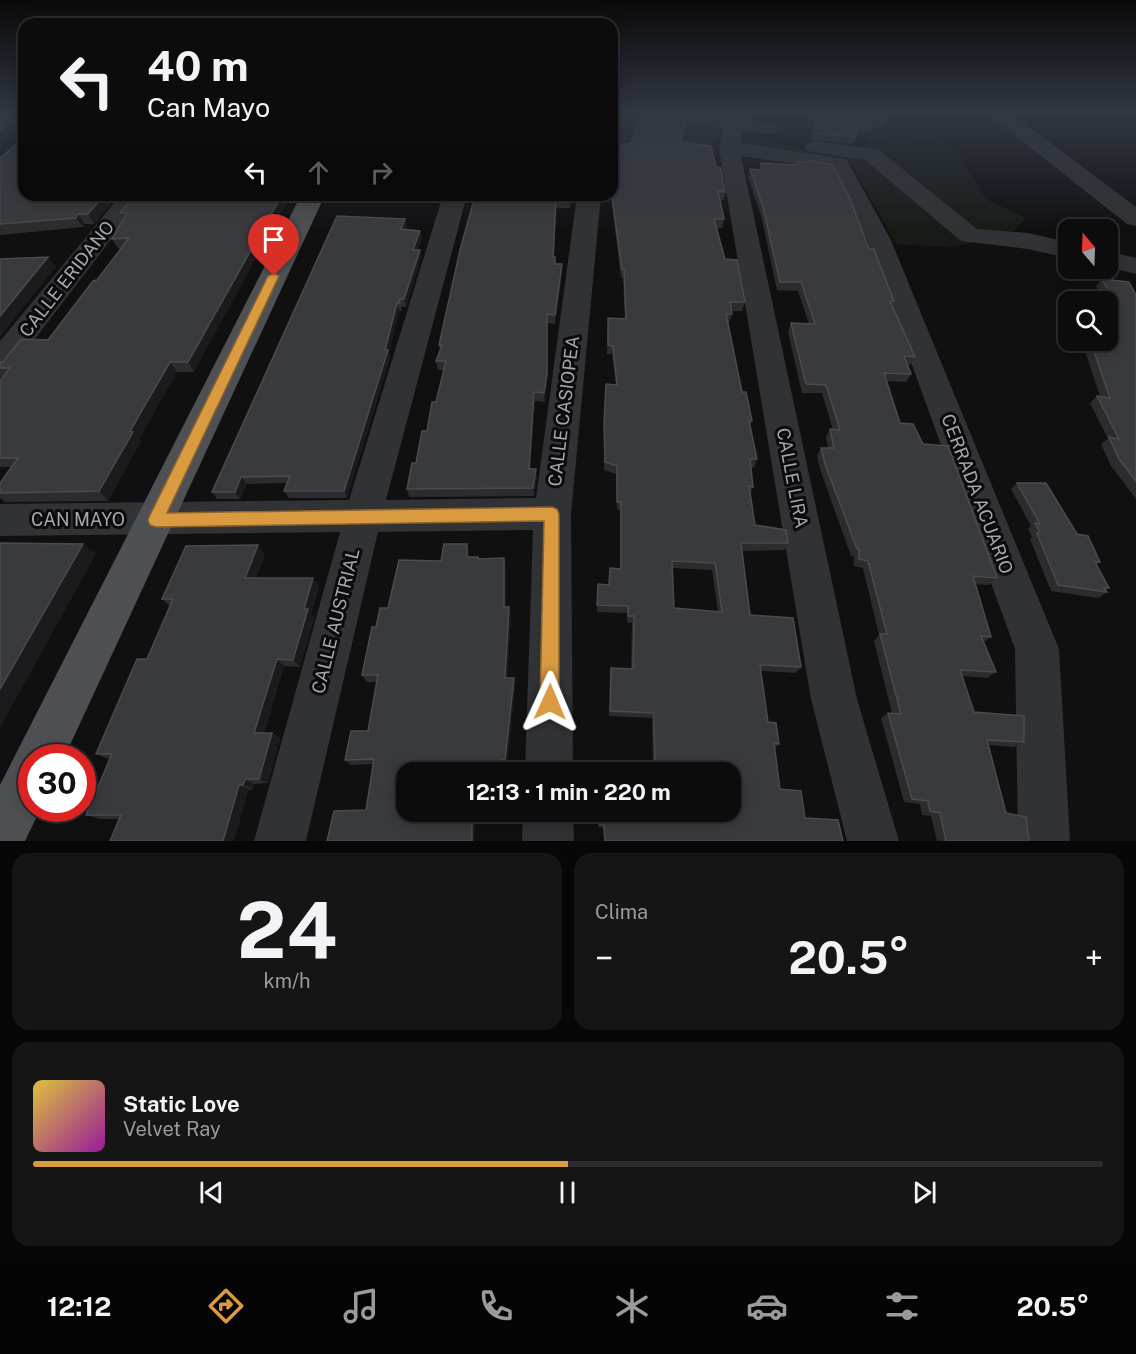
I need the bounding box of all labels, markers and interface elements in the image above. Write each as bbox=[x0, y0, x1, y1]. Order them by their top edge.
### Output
text: 40 m bbox=[147, 41, 249, 90]
icon: left bbox=[48, 42, 126, 120]
text: Can Mayo bbox=[147, 91, 270, 123]
icon: left bbox=[239, 156, 272, 189]
icon: ahead bbox=[302, 156, 335, 189]
icon: right bbox=[365, 156, 398, 189]
pin bbox=[248, 214, 299, 276]
street label: CALLE ERIDANO bbox=[15, 217, 118, 341]
north arrow bbox=[1058, 219, 1118, 279]
map controls bbox=[1058, 219, 1118, 351]
icon: arrive bbox=[257, 223, 290, 256]
button: search bbox=[1058, 291, 1118, 351]
street label: CALLE CASIOPEA bbox=[544, 334, 583, 487]
street label: CERRADA ACUARIO bbox=[937, 411, 1018, 577]
street label: CALLE LIRA bbox=[772, 426, 813, 530]
street label: CAN MAYO bbox=[31, 509, 125, 530]
street label: CALLE AUSTRIAL bbox=[307, 546, 364, 696]
position arrow bbox=[518, 670, 582, 734]
speed limit sign: 30 bbox=[18, 744, 96, 822]
text: 12:13 · 1 min · 220 m bbox=[466, 779, 671, 805]
text: 24 bbox=[237, 884, 337, 976]
text: Clima bbox=[595, 900, 648, 924]
text: 20.5° bbox=[788, 931, 910, 984]
text: − bbox=[595, 939, 613, 977]
text: + bbox=[1085, 939, 1103, 977]
text: km/h bbox=[263, 969, 311, 993]
text: Static Love bbox=[123, 1091, 240, 1117]
text: Velvet Ray bbox=[123, 1117, 221, 1141]
icon: previous bbox=[195, 1176, 228, 1209]
icon: pause bbox=[551, 1176, 584, 1209]
icon: next bbox=[908, 1176, 941, 1209]
icon: directions bbox=[205, 1285, 247, 1327]
icon: music bbox=[340, 1285, 382, 1327]
icon: phone bbox=[475, 1285, 517, 1327]
icon: climate bbox=[611, 1285, 653, 1327]
icon: car bbox=[746, 1285, 788, 1327]
icon: filters bbox=[881, 1285, 923, 1327]
text: 12:12 bbox=[47, 1290, 111, 1322]
text: 20.5° bbox=[1016, 1290, 1089, 1322]

